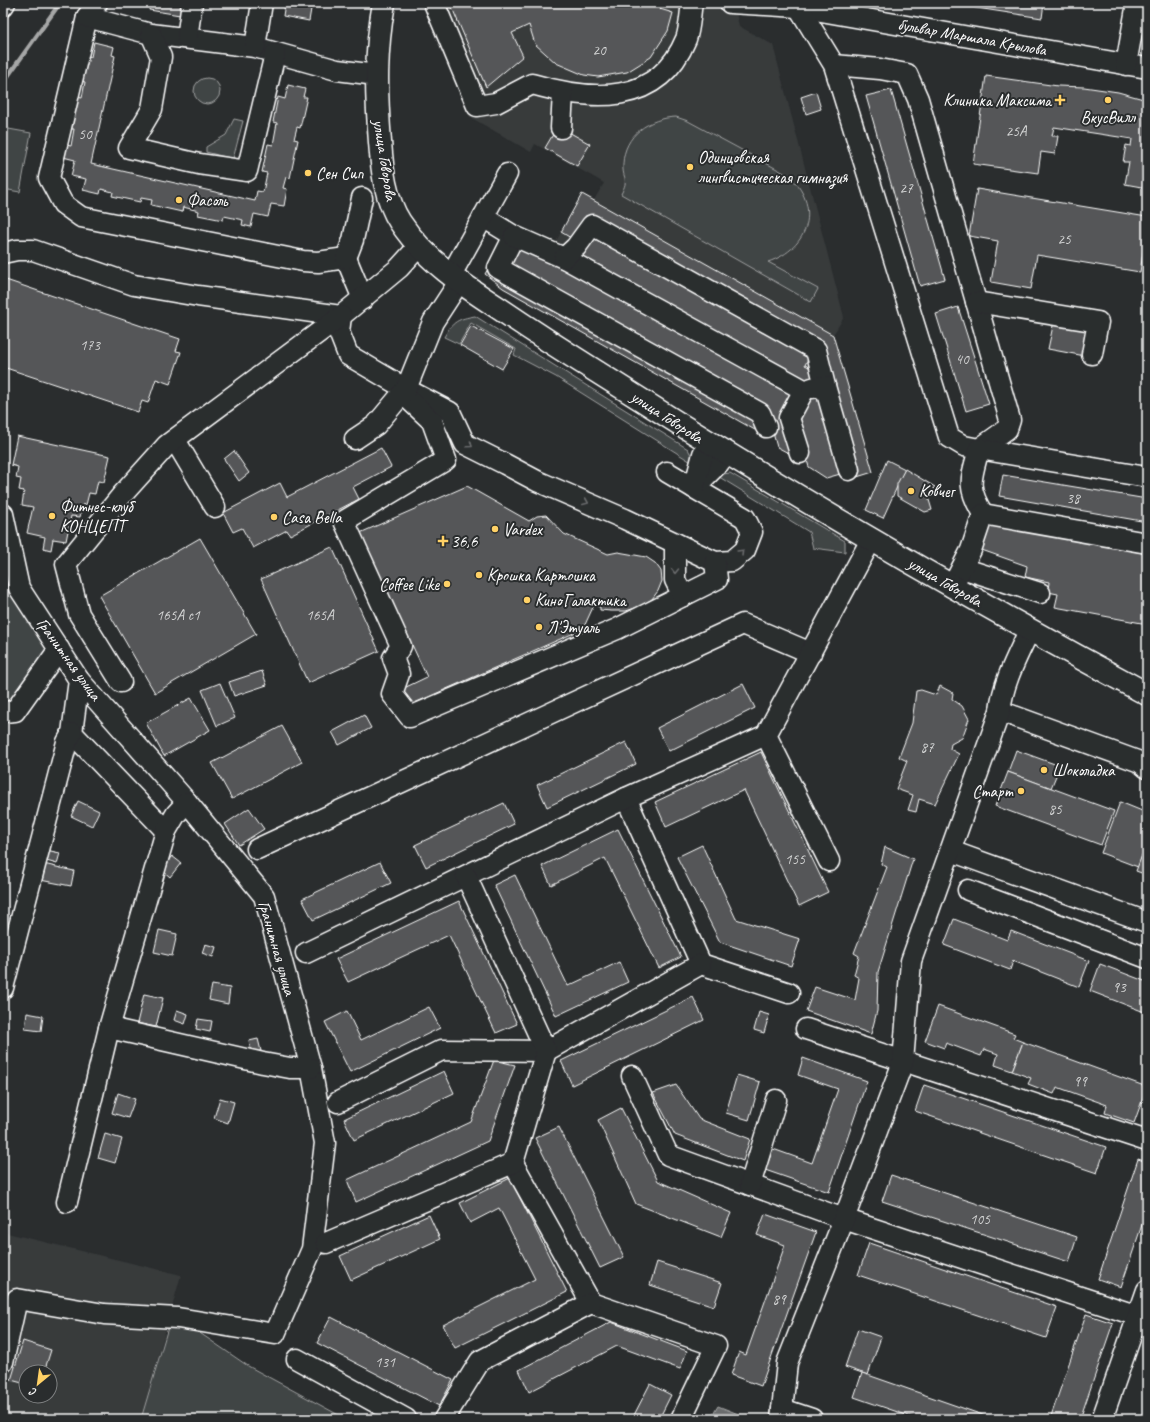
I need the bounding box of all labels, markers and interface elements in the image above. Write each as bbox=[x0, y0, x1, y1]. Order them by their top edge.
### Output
street label: бульвар Маршала Крылова bbox=[896, 14, 1049, 61]
house number: 20 bbox=[592, 41, 607, 60]
place label: Клиника Максима bbox=[943, 90, 1053, 111]
marker: Клиника Максима bbox=[1054, 94, 1066, 106]
marker: ВкусВилл bbox=[1103, 95, 1113, 105]
place label: ВкусВилл bbox=[1081, 107, 1136, 128]
street label: улица Говорова bbox=[368, 117, 402, 204]
house number: 25А bbox=[1005, 122, 1028, 141]
house number: 50 bbox=[78, 125, 93, 144]
place label: Одинцовская лингвистическая гимназия bbox=[698, 147, 848, 189]
marker: Одинцовская лингвистическая гимназия bbox=[685, 162, 695, 172]
place label: Сен Сип bbox=[316, 163, 365, 184]
marker: Сен Сип bbox=[303, 168, 313, 178]
house number: 27 bbox=[899, 179, 914, 198]
place label: Фасоль bbox=[187, 190, 229, 211]
marker: Фасоль bbox=[174, 195, 184, 205]
house number: 25 bbox=[1057, 230, 1072, 249]
house number: 173 bbox=[80, 336, 101, 355]
house number: 40 bbox=[955, 350, 970, 369]
street label: улица Говорова bbox=[626, 385, 708, 449]
one-way arrow bbox=[465, 440, 472, 447]
place label: Ковчег bbox=[919, 481, 956, 502]
marker: Ковчег bbox=[906, 486, 916, 496]
house number: 38 bbox=[1066, 489, 1081, 508]
place label: Фитнес-клуб КОНЦЕПТ bbox=[60, 496, 136, 537]
one-way arrow bbox=[582, 498, 589, 506]
place label: Casa Bella bbox=[282, 507, 343, 528]
marker: Фитнес-клуб КОНЦЕПТ bbox=[47, 511, 57, 521]
marker: Casa Bella bbox=[269, 512, 279, 522]
place label: Vardex bbox=[503, 519, 543, 540]
marker: Vardex bbox=[490, 524, 500, 534]
place label: 36,6 bbox=[451, 531, 479, 552]
marker: 36,6 bbox=[438, 536, 448, 546]
one-way arrow bbox=[736, 549, 744, 557]
street label: улица Говорова bbox=[903, 552, 987, 612]
place label: Крошка Картошка bbox=[487, 565, 596, 586]
one-way arrow bbox=[671, 568, 679, 574]
marker: Крошка Картошка bbox=[474, 570, 484, 580]
place label: Coffee Like bbox=[379, 574, 440, 595]
marker: Coffee Like bbox=[442, 579, 452, 589]
place label: КиноГалактика bbox=[535, 590, 628, 611]
marker: КиноГалактика bbox=[522, 595, 532, 605]
house number: 165А с1 bbox=[156, 606, 201, 625]
house number: 165А bbox=[306, 606, 335, 625]
street label: Гранитная улица bbox=[32, 613, 107, 706]
place label: Л'Этуаль bbox=[547, 617, 601, 638]
marker: Л'Этуаль bbox=[534, 622, 544, 632]
house number: 87 bbox=[920, 738, 935, 757]
place label: Шоколадка bbox=[1052, 760, 1116, 781]
marker: Шоколадка bbox=[1039, 765, 1049, 775]
place label: Старт bbox=[972, 781, 1013, 802]
marker: Старт bbox=[1016, 786, 1026, 796]
house number: 85 bbox=[1048, 800, 1063, 819]
house number: 155 bbox=[785, 850, 806, 869]
street label: Гранитная улица bbox=[253, 898, 301, 999]
house number: 93 bbox=[1112, 978, 1127, 997]
house number: 99 bbox=[1073, 1072, 1088, 1091]
house number: 105 bbox=[970, 1210, 991, 1229]
house number: 89 bbox=[772, 1290, 787, 1309]
house number: 131 bbox=[375, 1353, 396, 1372]
north arrow bbox=[18, 1364, 58, 1404]
text: С bbox=[26, 1385, 39, 1400]

